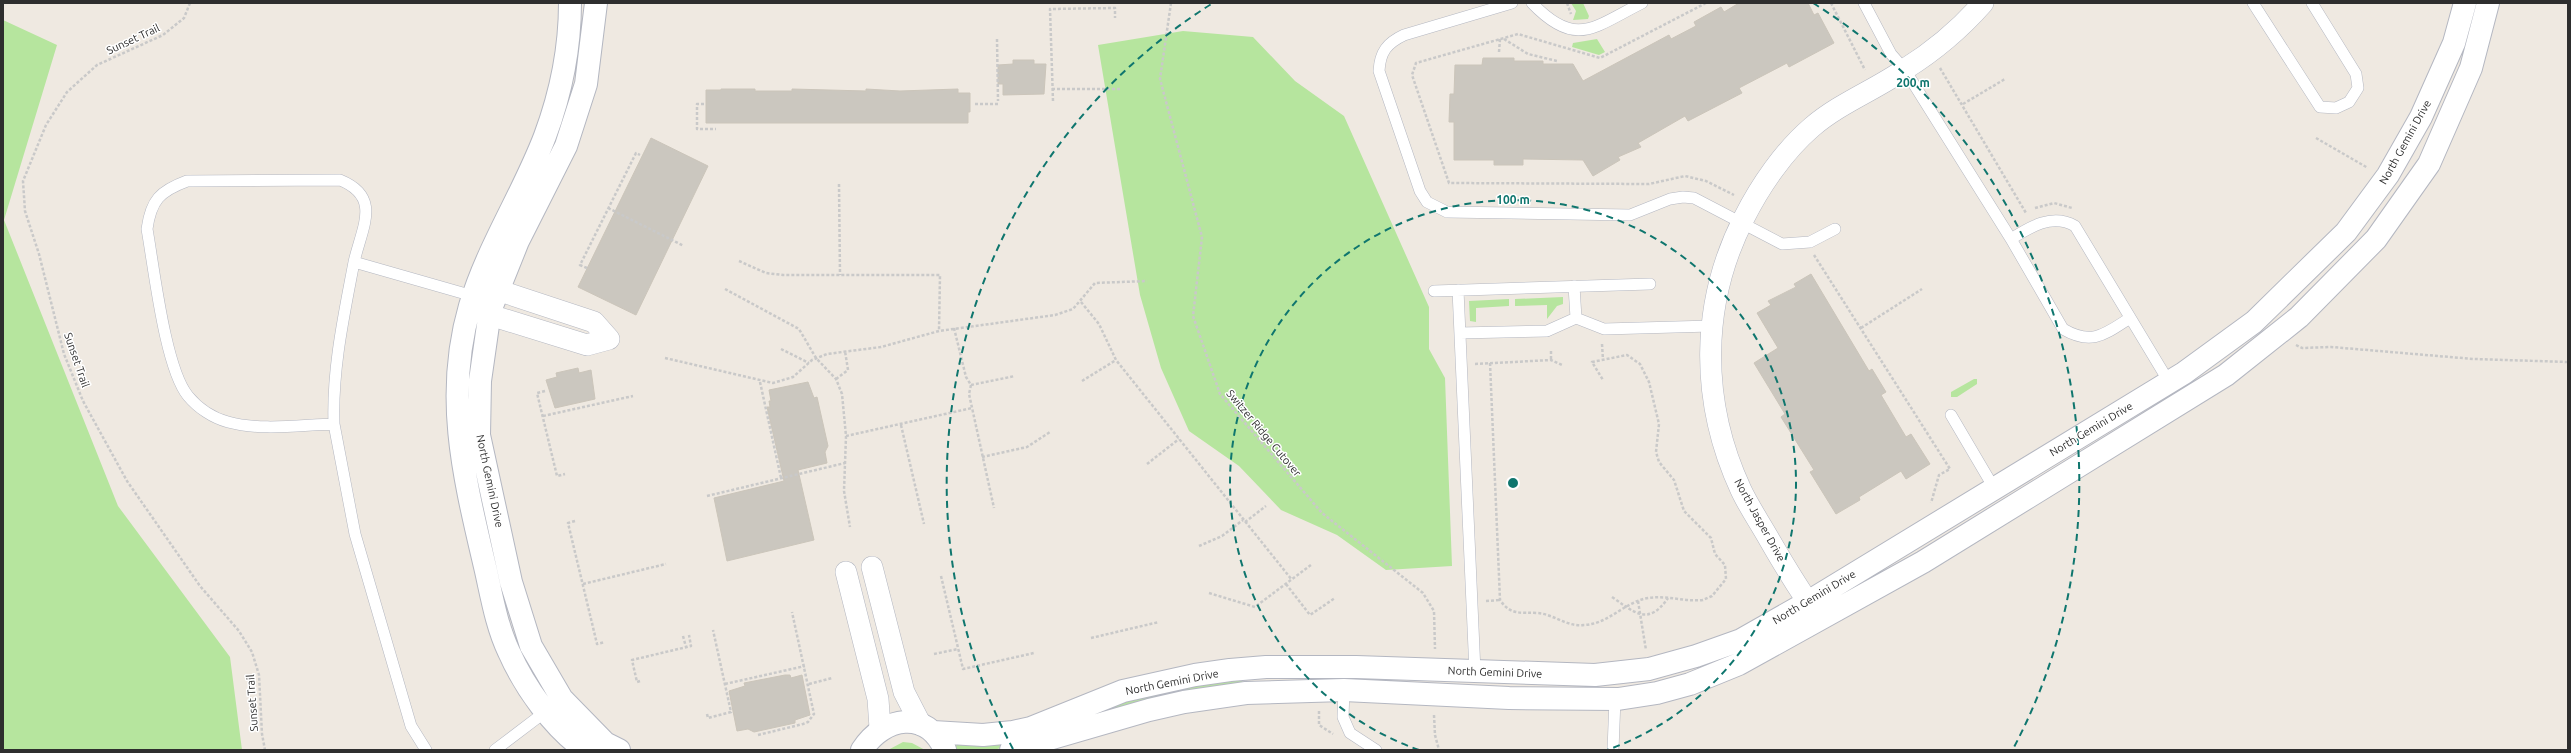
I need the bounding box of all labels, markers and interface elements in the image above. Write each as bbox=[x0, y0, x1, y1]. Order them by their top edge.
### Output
street label: Sunset Trail bbox=[105, 21, 162, 57]
text: 200 m bbox=[1896, 76, 1930, 89]
street label: North Gemini Drive bbox=[2377, 98, 2433, 186]
text: 100 m bbox=[1496, 193, 1530, 206]
street label: Sunset Trail bbox=[62, 331, 92, 389]
street label: Switzer Ridge Cutover bbox=[1224, 387, 1304, 479]
street label: North Gemini Drive bbox=[2047, 399, 2135, 459]
street label: North Gemini Drive bbox=[474, 433, 506, 529]
centre of rings bbox=[1506, 476, 1520, 490]
street label: North Jasper Drive bbox=[1732, 477, 1788, 563]
street label: North Gemini Drive bbox=[1770, 567, 1858, 627]
street label: North Gemini Drive bbox=[1448, 664, 1542, 680]
street label: North Gemini Drive bbox=[1124, 667, 1220, 697]
street label: Sunset Trail bbox=[244, 674, 260, 732]

